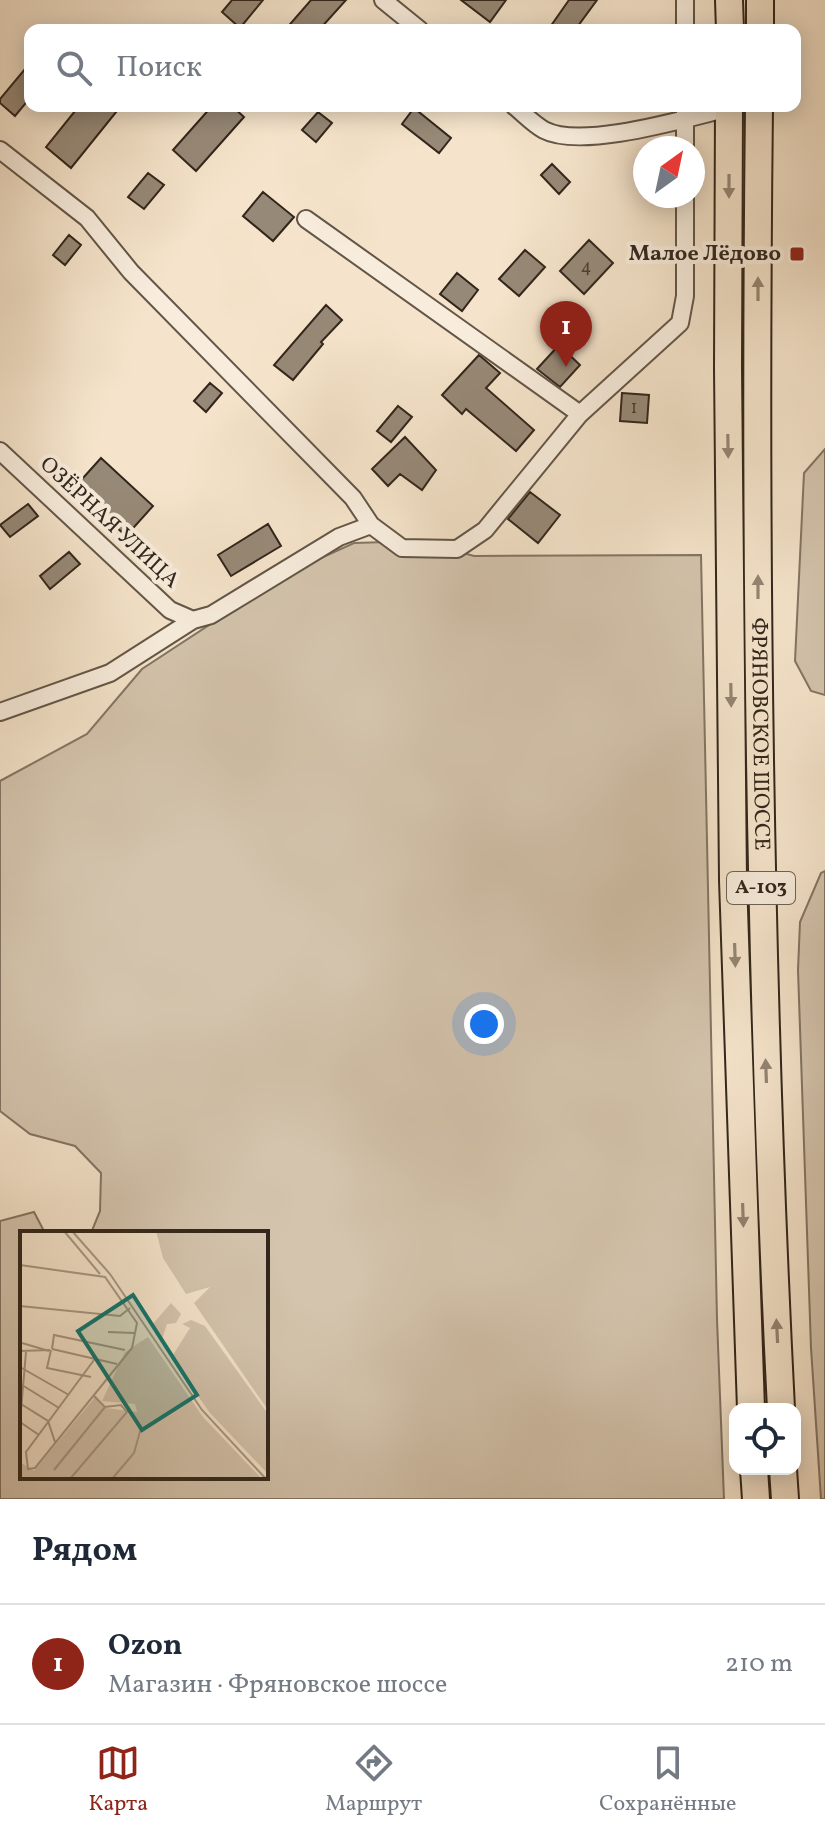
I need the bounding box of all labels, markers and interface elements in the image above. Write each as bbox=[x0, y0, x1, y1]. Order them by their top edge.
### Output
search box bbox=[24, 24, 801, 112]
icon: search bbox=[52, 46, 96, 90]
text: Поиск bbox=[116, 47, 202, 89]
north arrow bbox=[633, 136, 705, 208]
one-way arrow bbox=[723, 174, 735, 199]
place label: Малое Лёдово bbox=[629, 239, 781, 270]
marker: Малое Лёдово bbox=[788, 245, 806, 263]
house number: 4 bbox=[581, 255, 591, 280]
one-way arrow bbox=[751, 276, 764, 301]
pin: 1 bbox=[540, 301, 592, 367]
house number: 1 bbox=[631, 396, 637, 421]
one-way arrow bbox=[722, 434, 735, 459]
street label: ОЗЁРНАЯ УЛИЦА bbox=[32, 450, 186, 596]
one-way arrow bbox=[752, 574, 764, 599]
street label: ФРЯНОВСКОЕ ШОССЕ bbox=[743, 617, 777, 851]
one-way arrow bbox=[725, 683, 737, 708]
road number: А-103 bbox=[727, 872, 795, 904]
one-way arrow bbox=[729, 943, 742, 968]
your location bbox=[464, 1004, 504, 1044]
one-way arrow bbox=[759, 1058, 772, 1083]
one-way arrow bbox=[737, 1203, 750, 1228]
inset map bbox=[20, 1231, 268, 1479]
one-way arrow bbox=[770, 1318, 783, 1343]
map controls bbox=[729, 1403, 801, 1475]
button: locate bbox=[729, 1403, 801, 1475]
text: Рядом bbox=[32, 1528, 137, 1575]
text: Ozon bbox=[108, 1625, 182, 1667]
text: 1 bbox=[53, 1646, 63, 1682]
text: 210 m bbox=[725, 1646, 793, 1682]
text: Магазин · Фряновское шоссе bbox=[108, 1667, 447, 1703]
tab: Карта bbox=[88, 1741, 148, 1820]
tab: Маршрут bbox=[325, 1741, 422, 1820]
tab: Сохранённые bbox=[599, 1741, 736, 1820]

